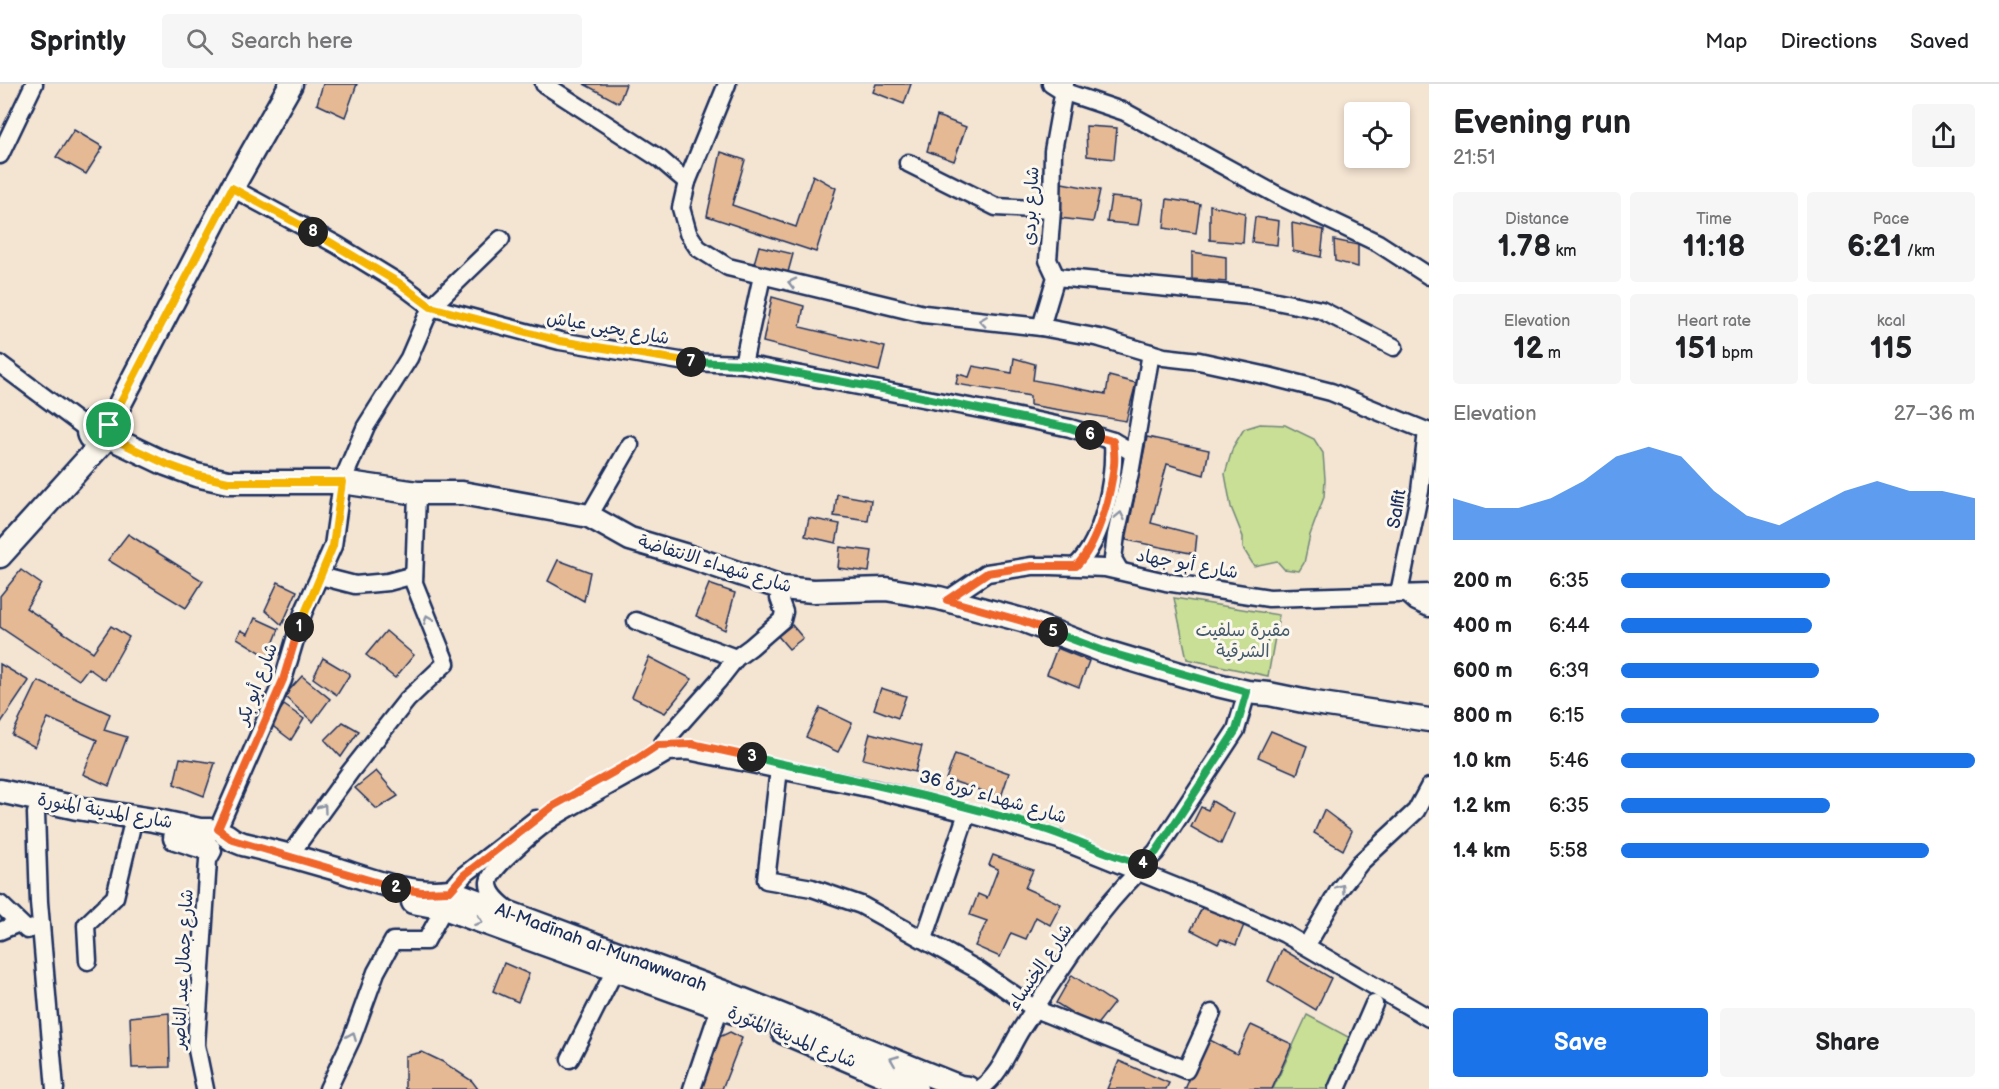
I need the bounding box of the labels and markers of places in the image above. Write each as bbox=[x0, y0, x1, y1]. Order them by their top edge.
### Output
pin: 8 bbox=[298, 217, 328, 247]
pin: 7 bbox=[676, 347, 706, 377]
pin bbox=[83, 399, 134, 450]
pin: 6 bbox=[1075, 420, 1105, 450]
pin: 1 bbox=[284, 612, 314, 642]
pin: 5 bbox=[1038, 617, 1068, 647]
pin: 3 bbox=[737, 742, 767, 772]
pin: 4 bbox=[1128, 849, 1158, 879]
pin: 2 bbox=[381, 873, 411, 903]

